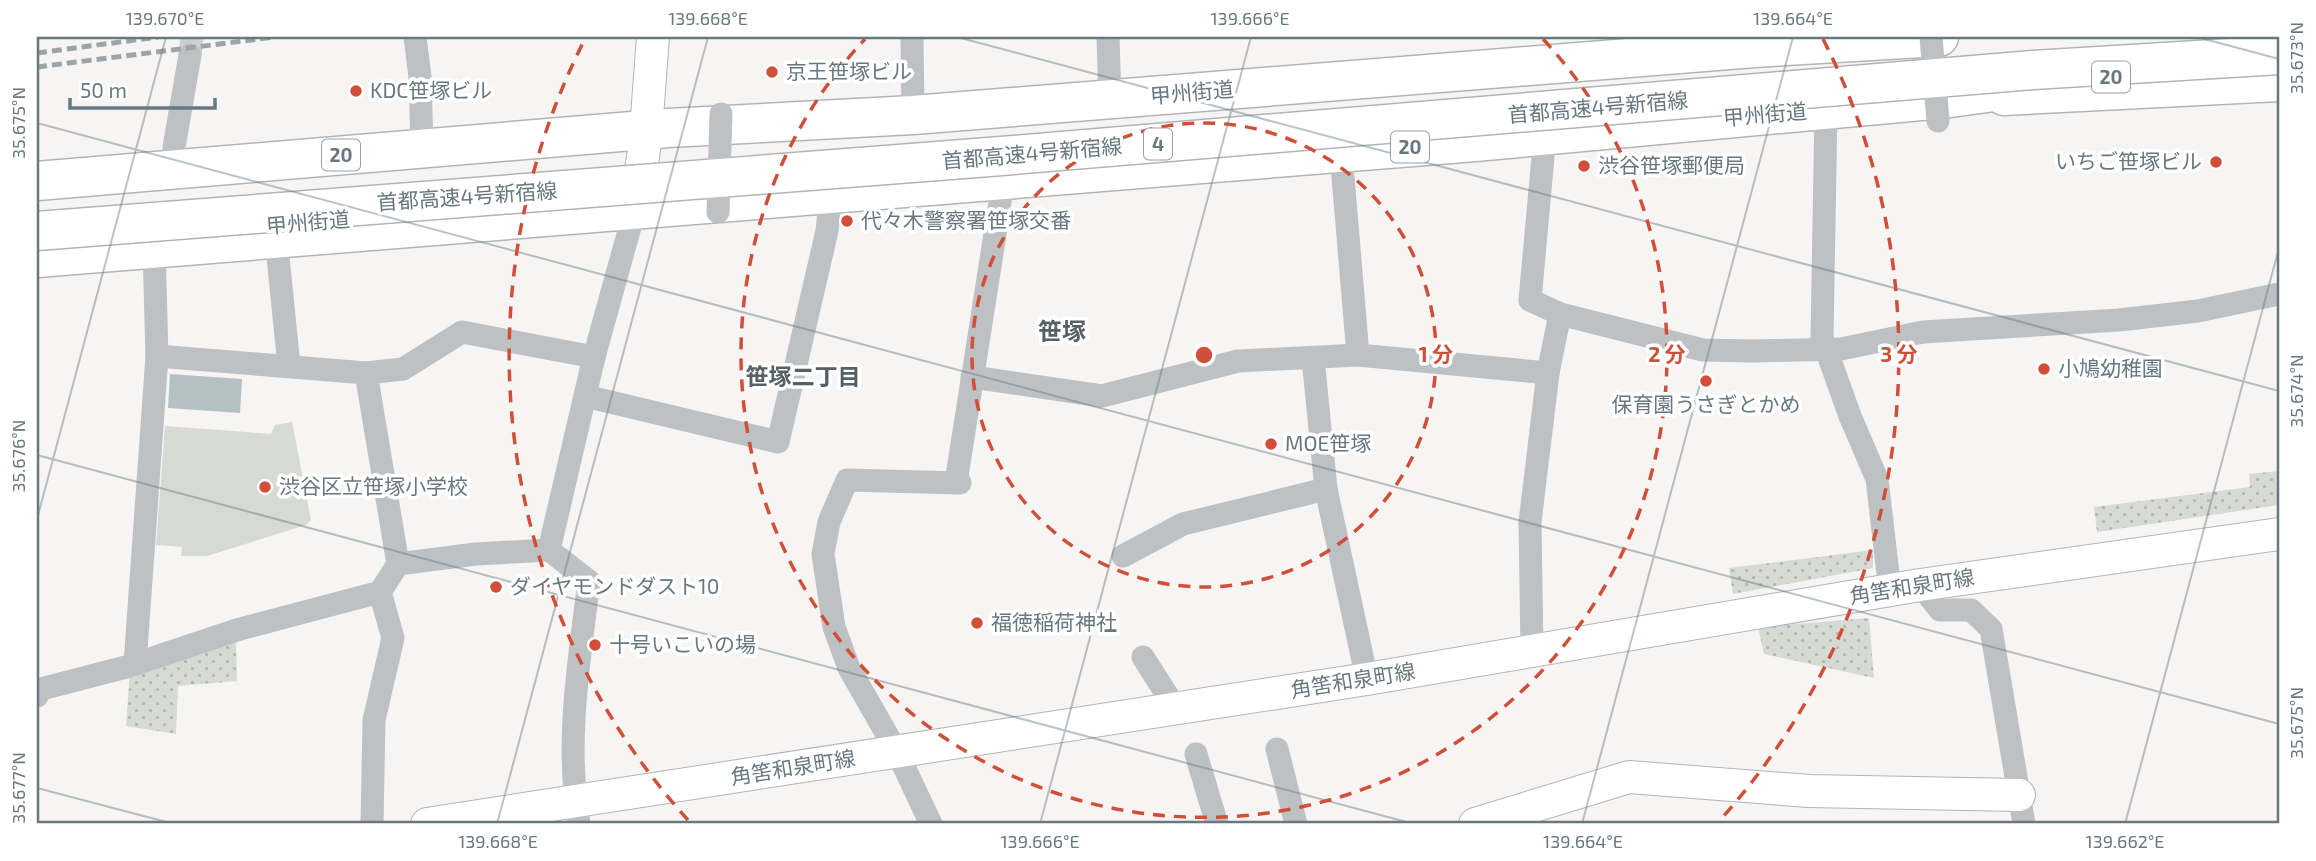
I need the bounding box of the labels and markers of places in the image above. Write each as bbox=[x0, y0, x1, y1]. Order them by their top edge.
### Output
place label: 京王笹塚ビル bbox=[786, 58, 912, 83]
marker: 京王笹塚ビル bbox=[764, 64, 780, 80]
place label: KDC笹塚ビル bbox=[370, 77, 492, 102]
marker: KDC笹塚ビル bbox=[348, 83, 364, 99]
place label: いちご笹塚ビル bbox=[2055, 148, 2202, 173]
place label: 渋谷笹塚郵便局 bbox=[1598, 152, 1745, 177]
marker: いちご笹塚ビル bbox=[2208, 154, 2224, 170]
marker: 渋谷笹塚郵便局 bbox=[1576, 158, 1592, 174]
place label: 代々木警察署笹塚交番 bbox=[861, 207, 1071, 232]
marker: 代々木警察署笹塚交番 bbox=[839, 213, 855, 229]
centre of rings bbox=[1192, 343, 1216, 367]
place label: 小鳩幼稚園 bbox=[2058, 355, 2163, 380]
marker: 小鳩幼稚園 bbox=[2036, 361, 2052, 377]
marker: 保育園うさぎとかめ bbox=[1698, 373, 1714, 389]
place label: 保育園うさぎとかめ bbox=[1612, 391, 1801, 416]
place label: MOE笹塚 bbox=[1285, 430, 1371, 455]
marker: MOE笹塚 bbox=[1263, 436, 1279, 452]
place label: 渋谷区立笹塚小学校 bbox=[279, 473, 468, 498]
marker: 渋谷区立笹塚小学校 bbox=[257, 479, 273, 495]
place label: ダイヤモンドダスト10 bbox=[510, 573, 719, 598]
marker: ダイヤモンドダスト10 bbox=[488, 579, 504, 595]
place label: 福徳稲荷神社 bbox=[991, 609, 1117, 634]
marker: 福徳稲荷神社 bbox=[969, 615, 985, 631]
place label: 十号いこいの場 bbox=[609, 631, 756, 656]
marker: 十号いこいの場 bbox=[587, 637, 603, 653]

